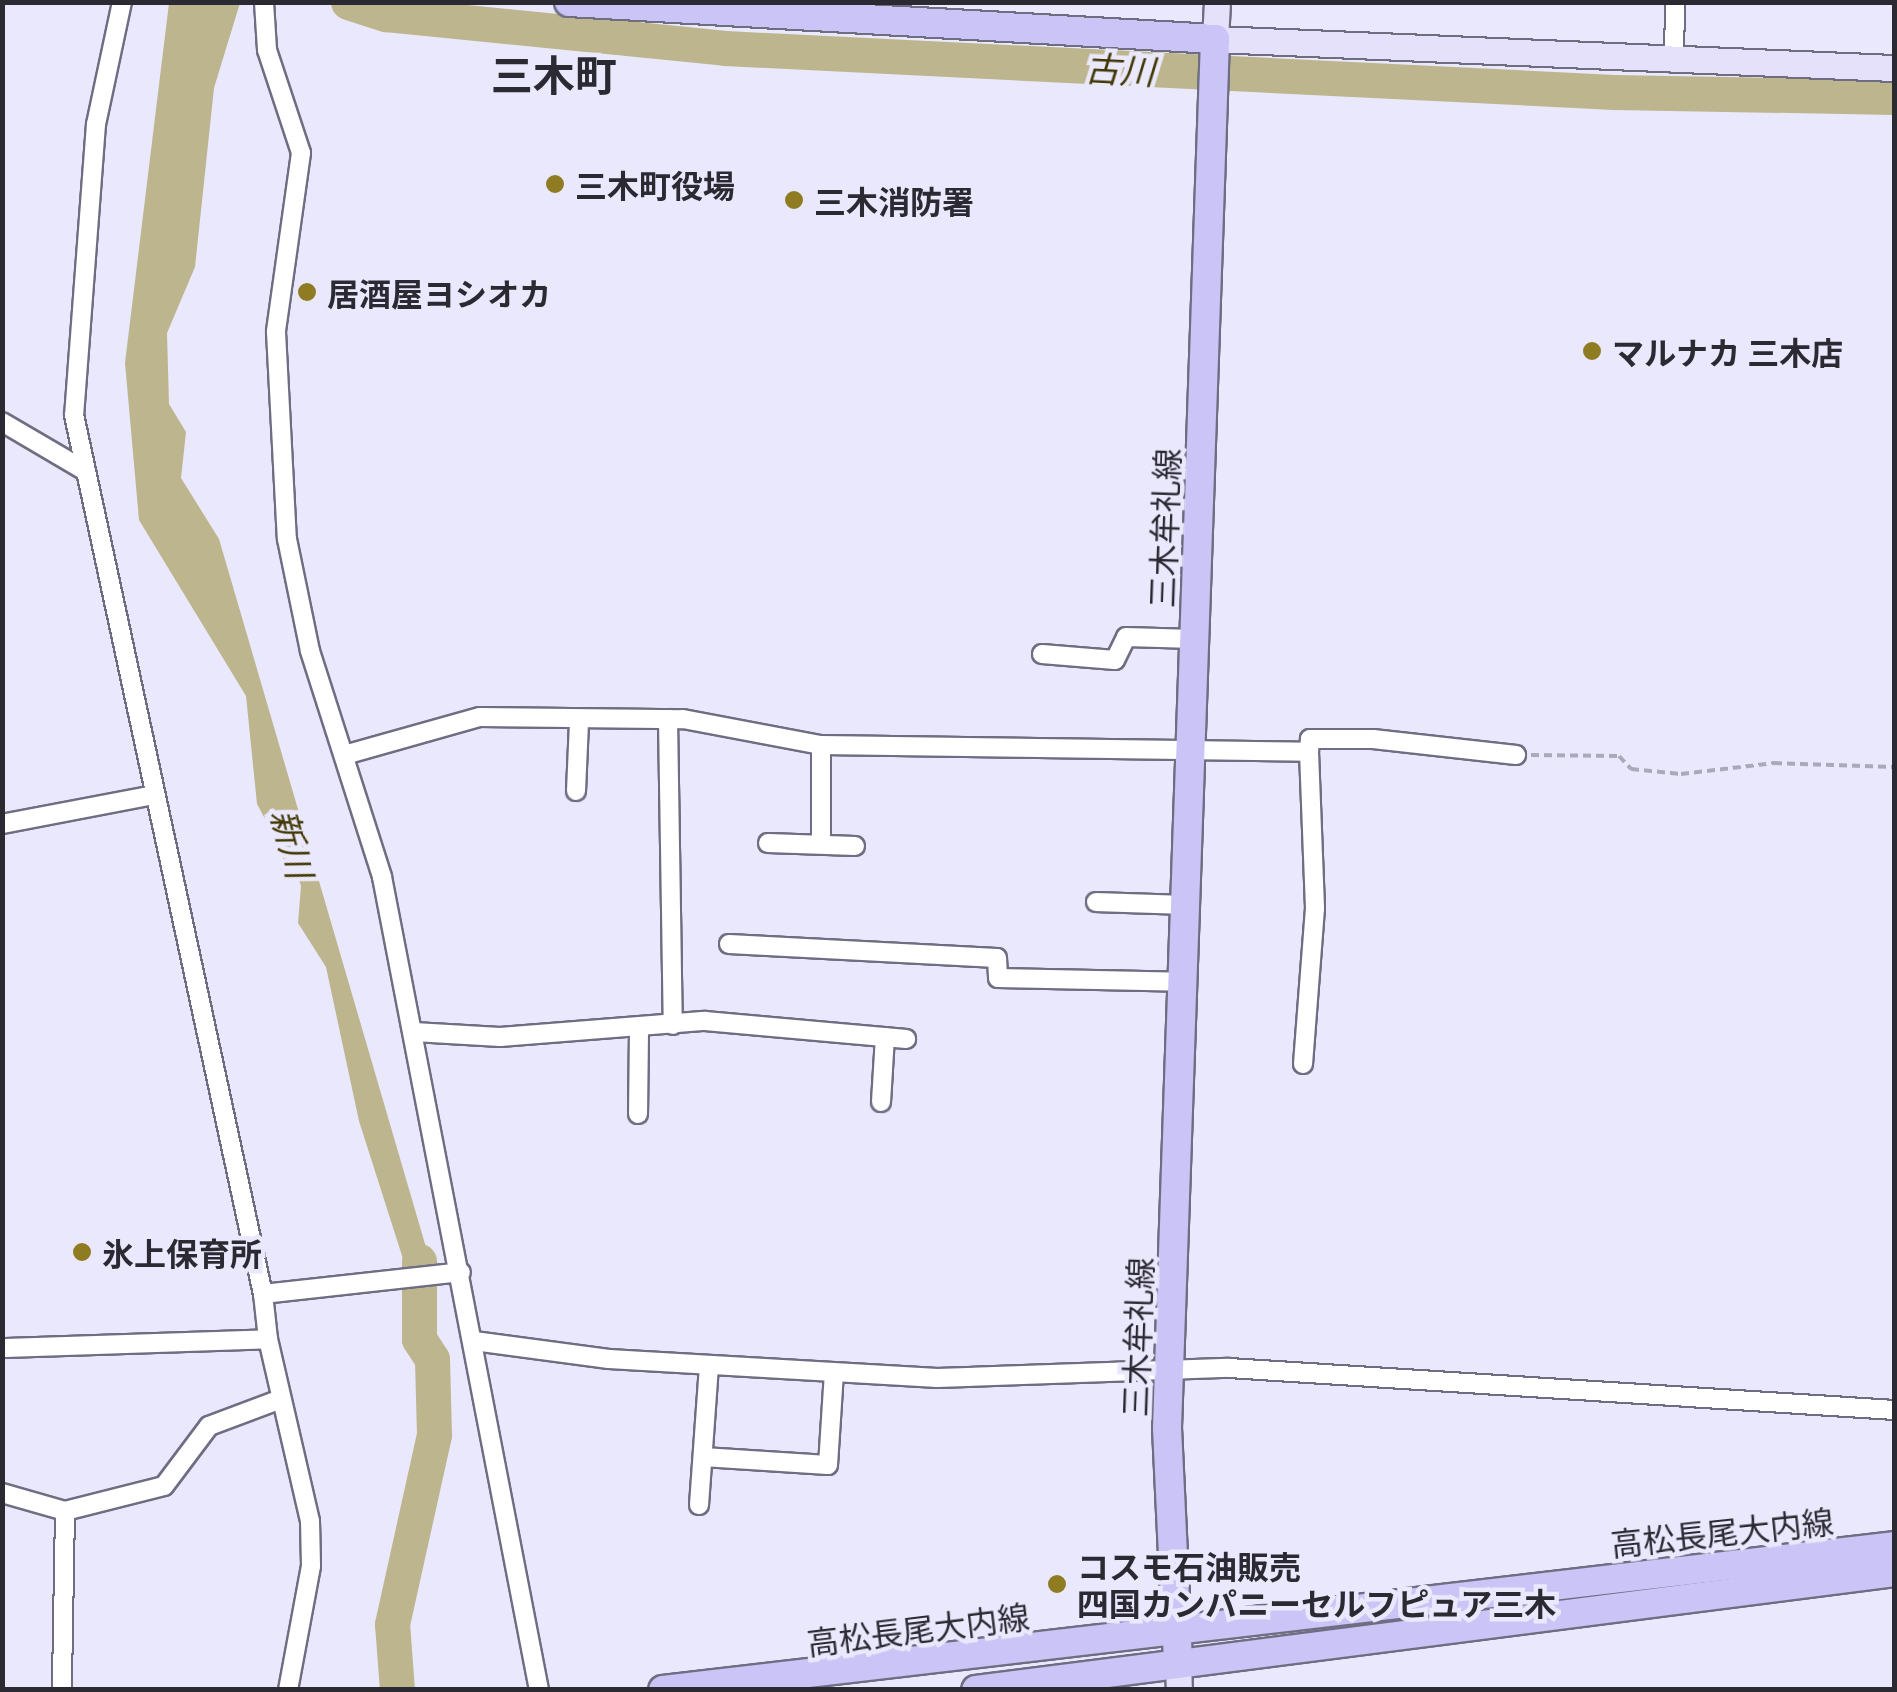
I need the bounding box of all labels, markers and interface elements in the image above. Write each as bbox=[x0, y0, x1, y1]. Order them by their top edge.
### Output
water label: 古川 bbox=[1084, 45, 1156, 91]
district label: 三木町 bbox=[491, 48, 617, 98]
place label: 三木町役場 bbox=[575, 165, 735, 203]
marker: 三木町役場 bbox=[544, 173, 566, 195]
place label: 三木消防署 bbox=[814, 181, 974, 219]
marker: 三木消防署 bbox=[783, 189, 805, 211]
place label: 居酒屋ヨシオカ bbox=[327, 273, 551, 311]
marker: 居酒屋ヨシオカ bbox=[296, 281, 318, 303]
place label: マルナカ 三木店 bbox=[1612, 332, 1843, 370]
marker: マルナカ 三木店 bbox=[1581, 340, 1603, 362]
street label: 三木牟礼線 bbox=[1141, 447, 1185, 609]
water label: 新川 bbox=[265, 804, 323, 882]
place label: 氷上保育所 bbox=[102, 1233, 262, 1271]
marker: 氷上保育所 bbox=[71, 1241, 93, 1263]
street label: 三木牟礼線 bbox=[1114, 1256, 1158, 1418]
street label: 高松長尾大内線 bbox=[1609, 1500, 1835, 1562]
place label: コスモ石油販売 四国カンパニーセルフピュア三木 bbox=[1077, 1547, 1557, 1622]
marker: コスモ石油販売 四国カンパニーセルフピュア三木 bbox=[1046, 1573, 1068, 1595]
street label: 高松長尾大内線 bbox=[804, 1595, 1032, 1661]

